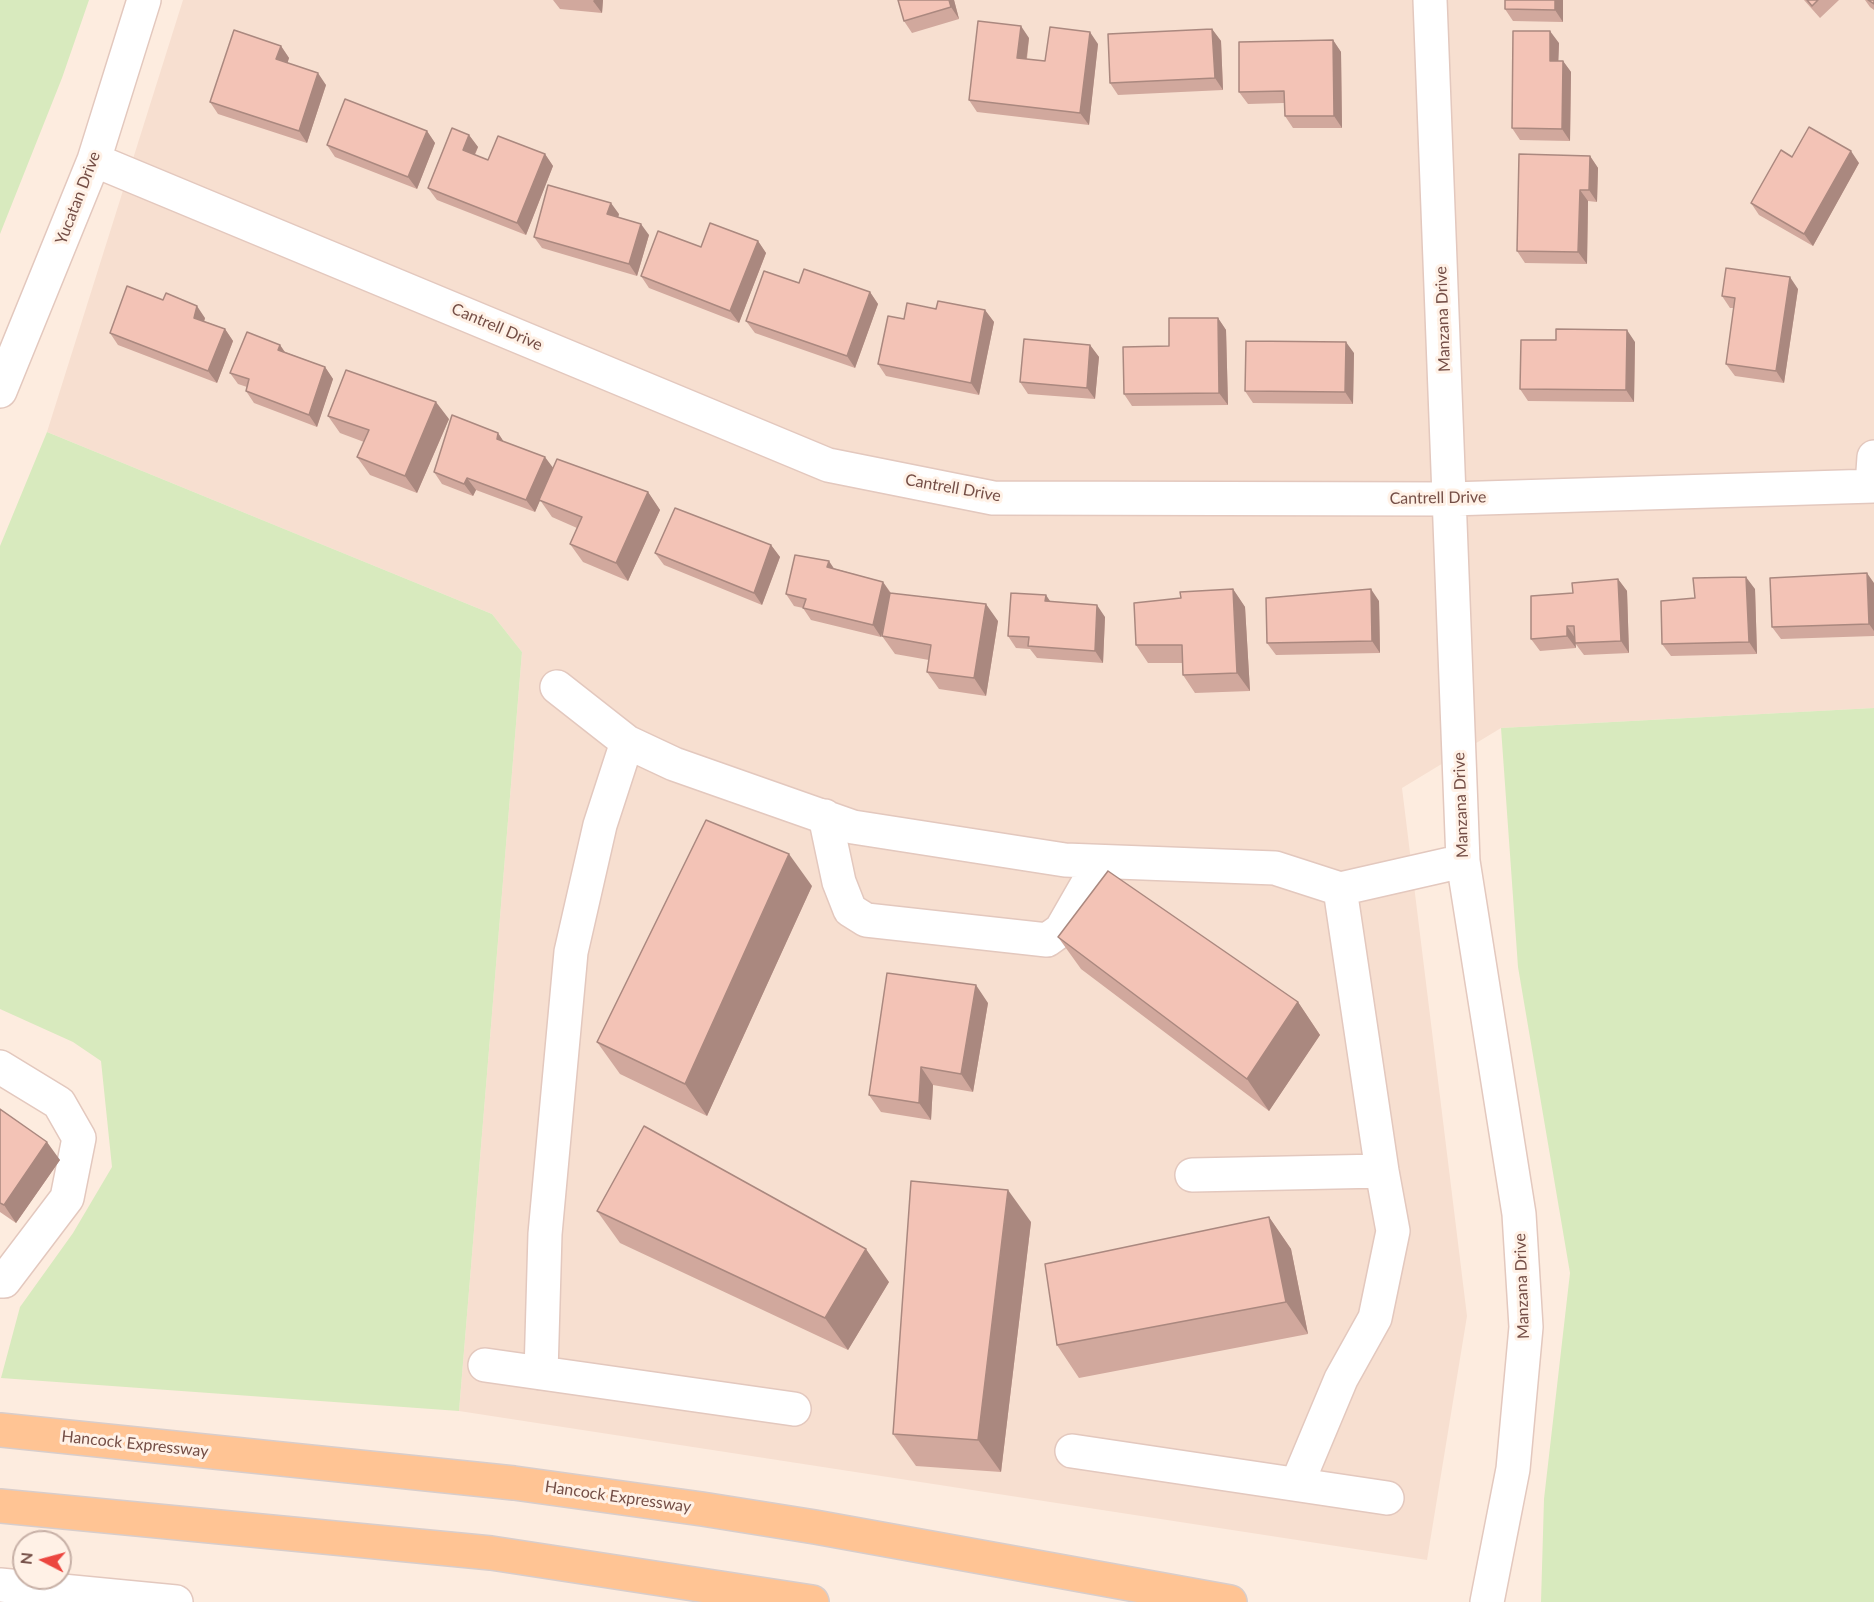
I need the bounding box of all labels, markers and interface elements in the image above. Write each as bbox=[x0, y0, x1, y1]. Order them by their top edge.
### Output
street label: Yucatan Drive bbox=[51, 149, 105, 247]
street label: Manzana Drive bbox=[1432, 266, 1454, 372]
street label: Cantrell Drive bbox=[449, 299, 545, 355]
street label: Cantrell Drive bbox=[904, 470, 1002, 506]
street label: Cantrell Drive bbox=[1389, 488, 1487, 508]
street label: Manzana Drive bbox=[1450, 752, 1472, 858]
street label: Manzana Drive bbox=[1511, 1233, 1533, 1339]
street label: Hancock Expressway bbox=[61, 1427, 209, 1461]
street label: Hancock Expressway bbox=[544, 1477, 692, 1517]
north arrow bbox=[12, 1530, 72, 1590]
text: N bbox=[15, 1551, 36, 1565]

